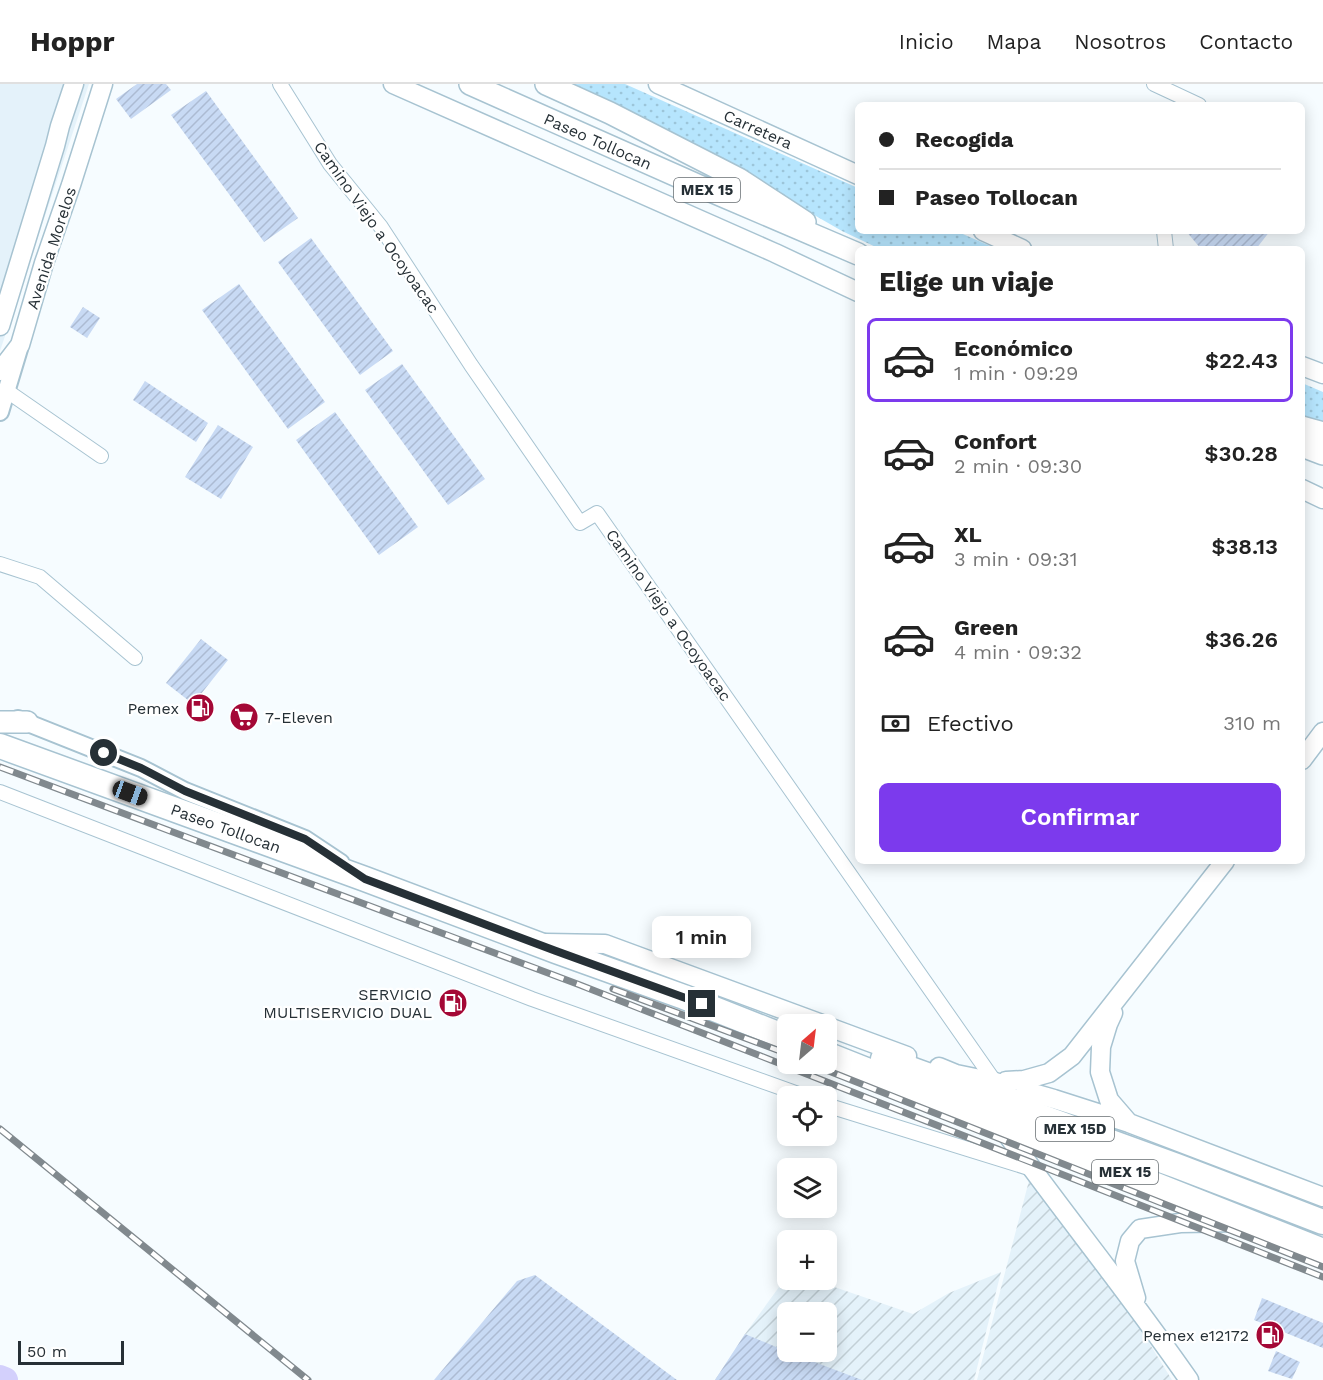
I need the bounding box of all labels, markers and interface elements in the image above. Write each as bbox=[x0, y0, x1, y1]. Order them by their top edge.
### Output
text: Hoppr bbox=[30, 25, 115, 58]
text: Inicio bbox=[899, 29, 954, 54]
text: Mapa bbox=[987, 29, 1041, 54]
text: Nosotros bbox=[1074, 29, 1166, 54]
text: Contacto bbox=[1199, 29, 1293, 54]
street label: Carretera bbox=[721, 106, 795, 153]
street label: Paseo Tollocan bbox=[541, 109, 655, 174]
text: Recogida bbox=[915, 127, 1014, 152]
street label: Camino Viejo a Ocoyoacac bbox=[310, 138, 443, 317]
road number: MEX 15 bbox=[674, 178, 740, 202]
street label: Avenida Morelos bbox=[23, 185, 80, 312]
text: Paseo Tollocan bbox=[915, 185, 1078, 210]
text: Elige un viaje bbox=[879, 266, 1054, 298]
icon: car bbox=[882, 333, 936, 387]
text: Económico bbox=[954, 336, 1073, 361]
text: $22.43 bbox=[1205, 348, 1278, 373]
text: 1 min · 09:29 bbox=[954, 361, 1078, 385]
icon: car bbox=[882, 426, 936, 480]
text: Confort bbox=[954, 429, 1037, 454]
text: $30.28 bbox=[1205, 441, 1278, 466]
text: 2 min · 09:30 bbox=[954, 454, 1082, 478]
icon: car bbox=[882, 519, 936, 573]
text: XL bbox=[954, 522, 982, 547]
street label: Camino Viejo a Ocoyoacac bbox=[602, 526, 735, 705]
text: $38.13 bbox=[1211, 534, 1278, 559]
text: 3 min · 09:31 bbox=[954, 547, 1078, 571]
icon: car bbox=[882, 612, 936, 666]
text: Green bbox=[954, 615, 1018, 640]
text: $36.26 bbox=[1205, 627, 1278, 652]
text: 4 min · 09:32 bbox=[954, 640, 1082, 664]
fuel station icon: Pemex bbox=[184, 692, 216, 724]
place label: Pemex bbox=[127, 699, 179, 718]
supermarket icon: 7-Eleven bbox=[228, 701, 260, 733]
icon: cash bbox=[879, 707, 912, 740]
place label: 7-Eleven bbox=[265, 708, 333, 727]
text: Efectivo bbox=[927, 711, 1014, 736]
text: 310 m bbox=[1223, 711, 1281, 735]
route start bbox=[90, 739, 117, 766]
car bbox=[110, 778, 150, 808]
button: Confirmar bbox=[879, 783, 1281, 852]
street label: Paseo Tollocan bbox=[168, 800, 284, 857]
callout: 1 min bbox=[652, 917, 752, 959]
text: 1 min bbox=[676, 925, 727, 949]
place label: SERVICIO MULTISERVICIO DUAL bbox=[263, 985, 432, 1022]
fuel station icon: SERVICIO MULTISERVICIO DUAL bbox=[437, 987, 469, 1019]
route end bbox=[688, 990, 715, 1017]
north arrow bbox=[777, 1014, 837, 1074]
map controls bbox=[777, 1014, 837, 1362]
button: locate bbox=[777, 1086, 837, 1146]
road number: MEX 15D bbox=[1036, 1117, 1114, 1141]
button: layers bbox=[777, 1158, 837, 1218]
road number: MEX 15 bbox=[1092, 1160, 1158, 1184]
button: + bbox=[777, 1230, 837, 1290]
button: − bbox=[777, 1302, 837, 1362]
fuel station icon: Pemex e12172 bbox=[1254, 1319, 1286, 1351]
place label: Pemex e12172 bbox=[1143, 1326, 1249, 1345]
scale bar bbox=[18, 1338, 124, 1366]
text: 50 m bbox=[27, 1342, 67, 1361]

